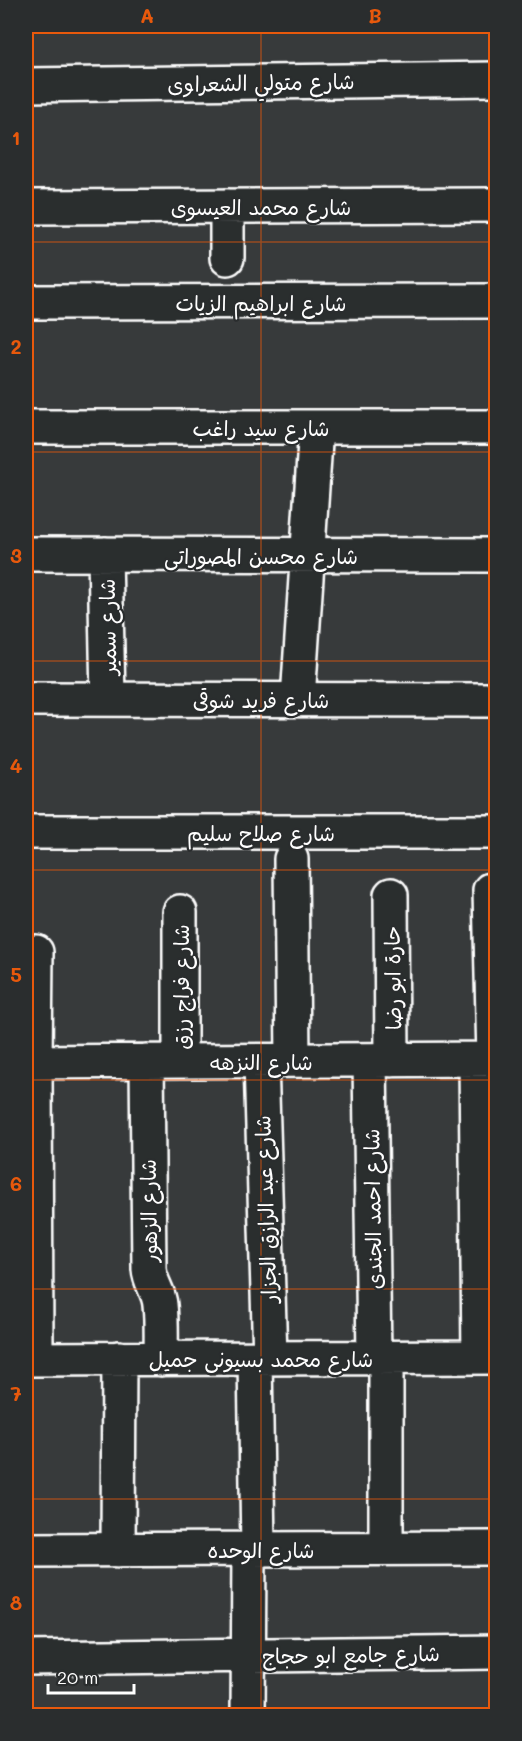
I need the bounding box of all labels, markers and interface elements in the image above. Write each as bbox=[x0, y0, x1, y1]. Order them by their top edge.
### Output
text: A bbox=[140, 2, 154, 28]
text: B bbox=[368, 2, 382, 28]
street label: شارع متولي الشعراوى bbox=[167, 67, 355, 104]
text: 1 bbox=[12, 124, 20, 150]
street label: شارع محمد العيسوى bbox=[171, 193, 351, 223]
street label: شارع ابراهيم الزيات bbox=[175, 289, 347, 320]
text: 2 bbox=[10, 333, 22, 359]
street label: شارع سيد راغب bbox=[192, 414, 330, 444]
text: 3 bbox=[10, 542, 22, 568]
street label: شارع محسن المصوراتى bbox=[164, 542, 358, 572]
street label: شارع سمير bbox=[93, 578, 124, 678]
street label: شارع فريد شوقى bbox=[193, 686, 329, 716]
text: 4 bbox=[10, 752, 23, 778]
street label: شارع صلاح سليم bbox=[187, 819, 335, 850]
street label: شارع فراج رزق bbox=[167, 924, 197, 1050]
street label: حارة ابو رضا bbox=[378, 925, 407, 1031]
text: 5 bbox=[10, 961, 22, 987]
street label: شارع النزهه bbox=[209, 1048, 313, 1078]
street label: شارع عبد الرازق الجزار bbox=[248, 1115, 285, 1305]
street label: شارع احمد الجندى bbox=[357, 1128, 390, 1290]
street label: شارع الزهور bbox=[134, 1159, 165, 1264]
text: 6 bbox=[10, 1170, 22, 1196]
street label: شارع محمد بسيونى جميل bbox=[149, 1345, 373, 1375]
text: 7 bbox=[10, 1380, 22, 1406]
street label: شارع الوحده bbox=[208, 1536, 314, 1566]
text: 8 bbox=[10, 1589, 22, 1615]
street label: شارع جامع ابو حجاج bbox=[262, 1639, 440, 1672]
scale bar bbox=[48, 1657, 134, 1695]
text: 20 m bbox=[57, 1665, 98, 1689]

